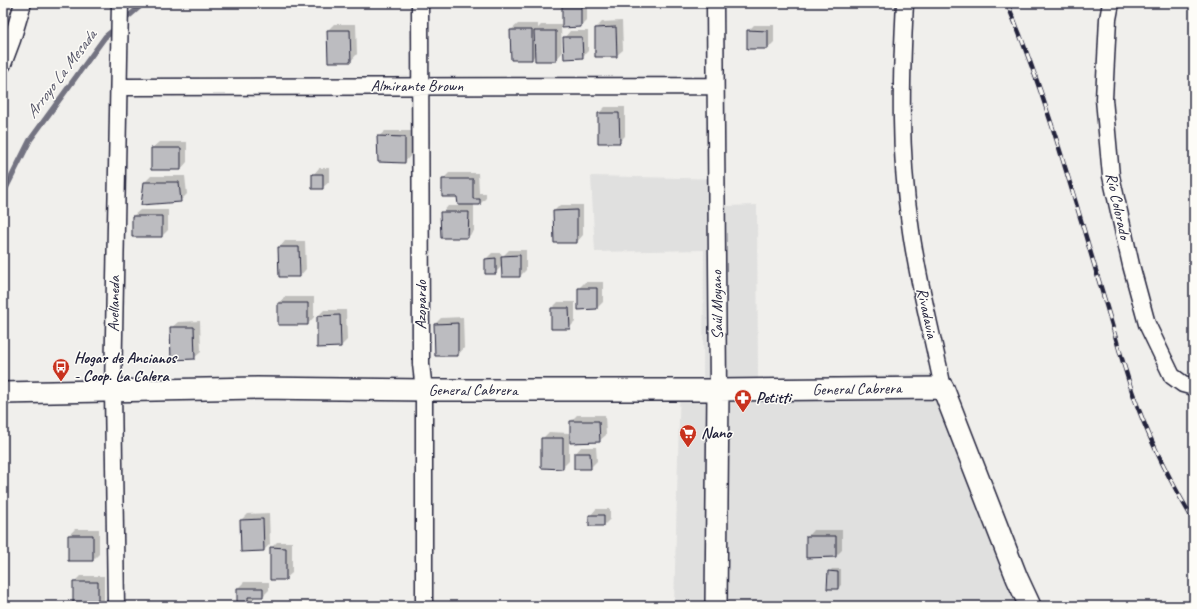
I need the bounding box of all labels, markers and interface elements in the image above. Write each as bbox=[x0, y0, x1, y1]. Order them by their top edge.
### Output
water label: Arroyo La Mesada bbox=[21, 24, 102, 122]
street label: Almirante Brown bbox=[371, 76, 464, 96]
street label: Río Colorado bbox=[1101, 171, 1135, 243]
street label: Saúl Moyano bbox=[706, 269, 728, 340]
street label: Avellaneda bbox=[104, 275, 125, 332]
street label: Azopardo bbox=[411, 279, 431, 330]
street label: Rivadavia bbox=[912, 286, 942, 342]
place label: Hogar de Ancianos - Coop. La Calera bbox=[74, 348, 178, 386]
bus stop icon: Hogar de Ancianos - Coop. La Calera bbox=[51, 357, 71, 382]
street label: General Cabrera bbox=[812, 378, 903, 400]
street label: General Cabrera bbox=[428, 380, 519, 400]
pharmacy icon: Petitti bbox=[733, 388, 753, 413]
place label: Petitti bbox=[756, 388, 794, 408]
supermarket icon: Nano bbox=[678, 423, 698, 448]
place label: Nano bbox=[701, 423, 733, 443]

